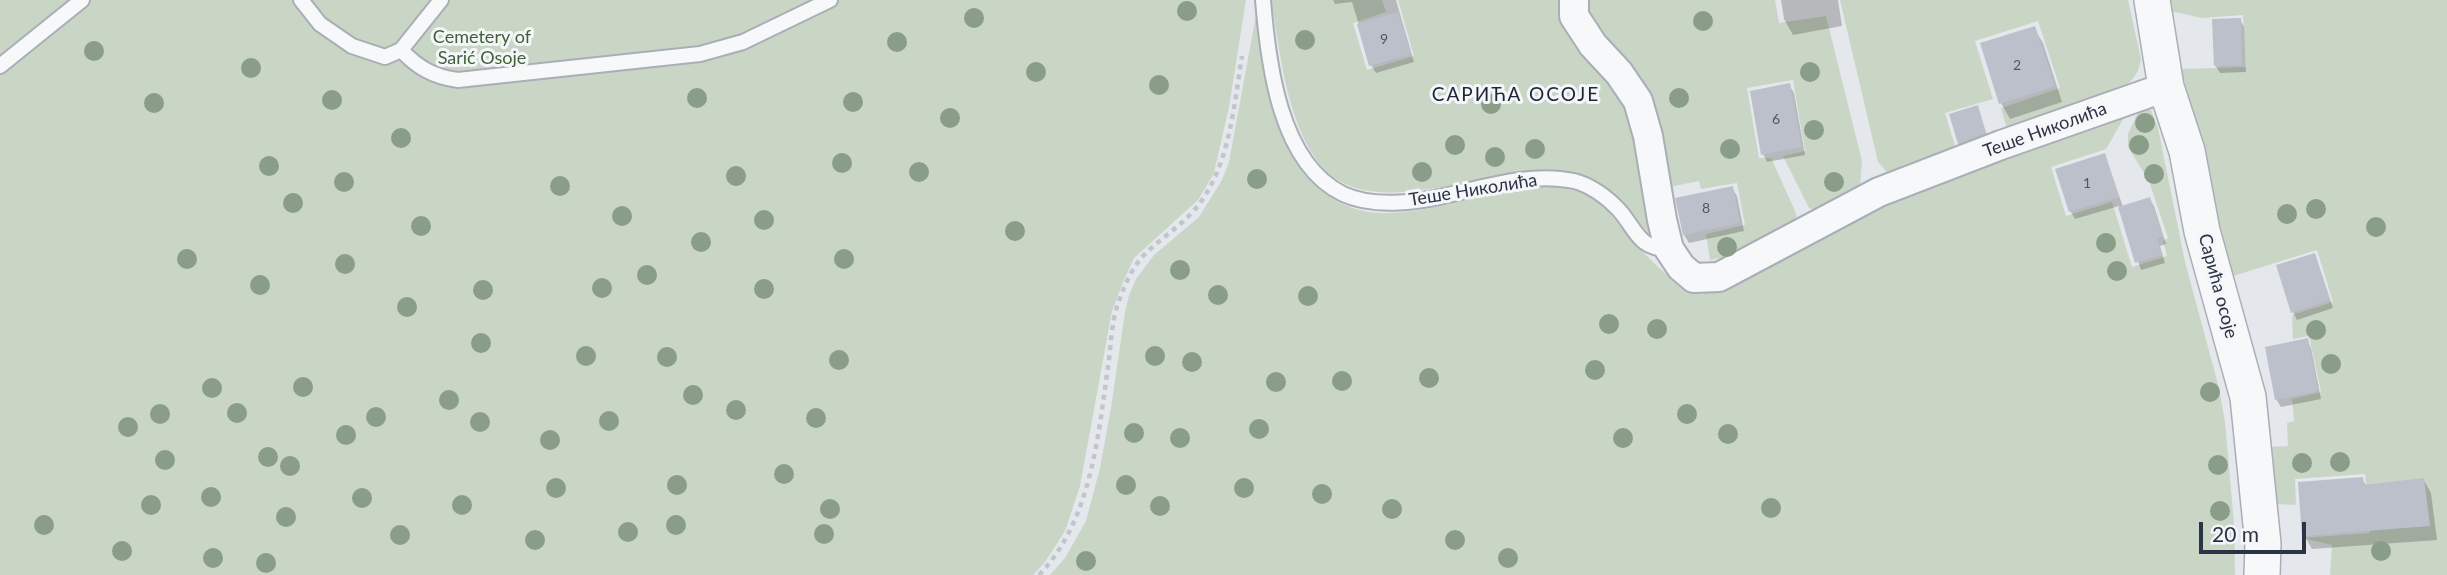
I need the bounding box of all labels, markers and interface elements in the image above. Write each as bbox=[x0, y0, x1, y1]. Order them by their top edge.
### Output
park label: Cemetery of Sarić Osoje bbox=[433, 26, 531, 68]
house number: 9 bbox=[1380, 31, 1388, 47]
house number: 2 bbox=[2013, 57, 2021, 73]
district label: САРИЋА ОСОЈЕ bbox=[1433, 84, 1599, 106]
street label: Теше Николића bbox=[1980, 98, 2110, 162]
house number: 6 bbox=[1772, 111, 1780, 127]
street label: Теше Николића bbox=[1407, 169, 1539, 211]
house number: 1 bbox=[2083, 175, 2091, 191]
house number: 8 bbox=[1702, 200, 1710, 216]
street label: Сарића осоје bbox=[2194, 231, 2242, 341]
scale bar bbox=[2202, 508, 2309, 552]
text: 20 m bbox=[2212, 521, 2259, 546]

